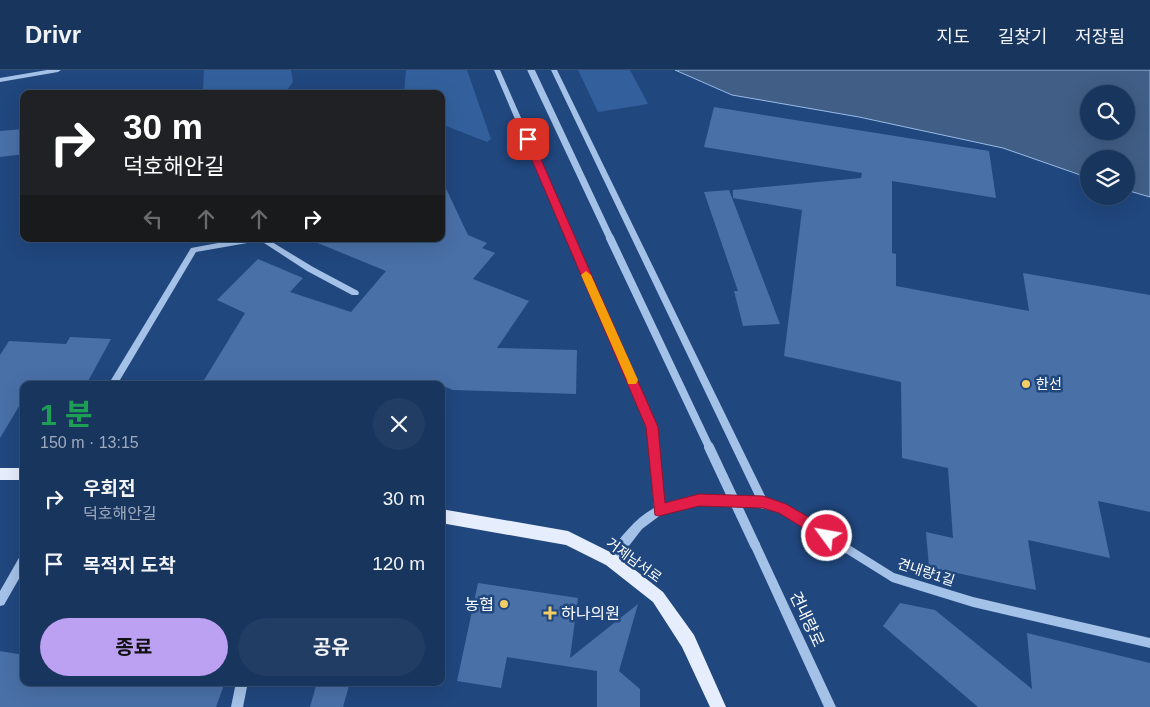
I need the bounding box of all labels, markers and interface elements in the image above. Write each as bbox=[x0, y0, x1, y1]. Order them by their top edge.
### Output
text: Drivr bbox=[25, 21, 81, 48]
text: 지도 bbox=[937, 27, 970, 47]
text: 길찾기 bbox=[998, 27, 1047, 47]
text: 저장됨 bbox=[1075, 27, 1125, 47]
map controls bbox=[1080, 85, 1135, 205]
button: search bbox=[1080, 85, 1135, 140]
text: 30 m bbox=[123, 107, 203, 146]
icon: right bbox=[40, 110, 105, 175]
pin bbox=[507, 118, 549, 160]
icon: arrive bbox=[514, 125, 542, 153]
button: layers bbox=[1080, 150, 1135, 205]
text: 덕호해안길 bbox=[123, 154, 224, 179]
icon: left bbox=[139, 205, 167, 233]
icon: ahead bbox=[192, 205, 220, 233]
icon: ahead bbox=[245, 205, 273, 233]
icon: right bbox=[298, 205, 326, 233]
place label: 한선 bbox=[1036, 376, 1062, 392]
marker: 한선 bbox=[1020, 378, 1032, 390]
text: 1 분 bbox=[40, 398, 93, 431]
button: close bbox=[373, 398, 425, 450]
text: 150 m · 13:15 bbox=[40, 434, 139, 451]
text: 우회전 bbox=[83, 478, 135, 499]
icon: right bbox=[40, 485, 68, 513]
text: 30 m bbox=[383, 488, 425, 509]
text: 덕호해안길 bbox=[83, 505, 157, 522]
position arrow bbox=[800, 509, 852, 561]
street label: 거제남서로 bbox=[603, 535, 665, 585]
icon: arrive bbox=[40, 550, 68, 578]
text: 120 m bbox=[372, 553, 425, 574]
text: 목적지 도착 bbox=[83, 555, 176, 576]
street label: 견내량1길 bbox=[895, 555, 957, 589]
street label: 견내량로 bbox=[787, 589, 827, 650]
place label: 농협 bbox=[465, 596, 494, 613]
marker: 농협 bbox=[498, 598, 510, 610]
place label: 하나의원 bbox=[561, 605, 620, 622]
marker: 하나의원 bbox=[543, 606, 557, 620]
button: 종료 bbox=[40, 618, 228, 676]
button: 공유 bbox=[238, 618, 425, 676]

